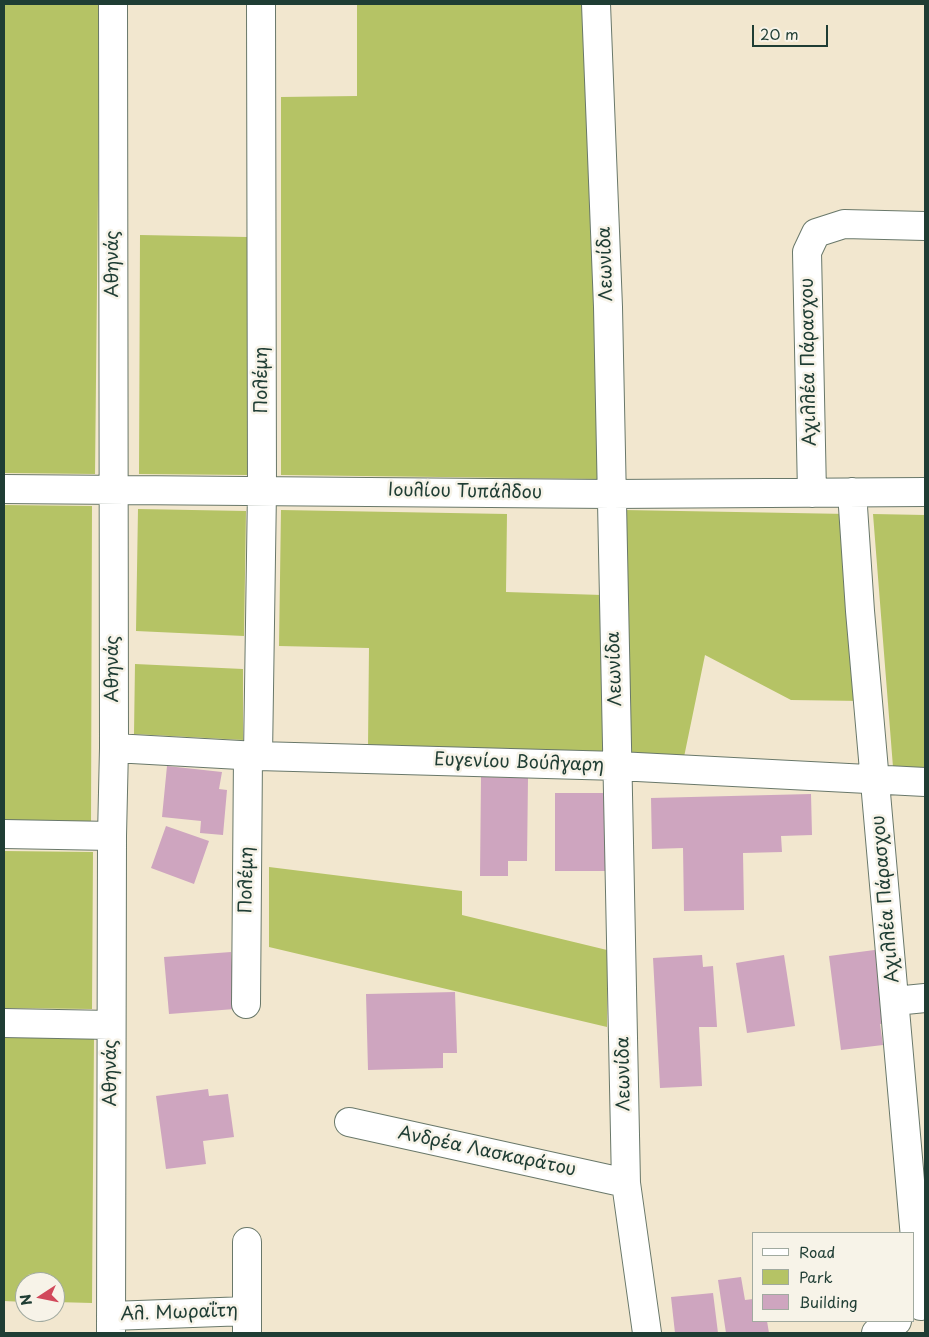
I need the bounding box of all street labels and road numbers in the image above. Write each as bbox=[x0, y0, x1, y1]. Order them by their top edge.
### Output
street label: Λεωνίδα bbox=[594, 226, 618, 302]
street label: Αθηνάς bbox=[102, 230, 124, 298]
street label: Αχιλλέα Πάρασχου bbox=[797, 278, 821, 446]
street label: Πολέμη bbox=[251, 347, 273, 413]
street label: Ιουλίου Τυπάλδου bbox=[388, 480, 542, 504]
street label: Λεωνίδα bbox=[603, 631, 627, 707]
street label: Αθηνάς bbox=[102, 635, 124, 703]
street label: Ευγενίου Βούλγαρη bbox=[434, 749, 604, 777]
street label: Αχιλλέα Πάρασχου bbox=[868, 814, 904, 984]
street label: Πολέμη bbox=[236, 846, 258, 914]
street label: Λεωνίδα bbox=[613, 1036, 635, 1112]
street label: Αθηνάς bbox=[100, 1039, 122, 1107]
street label: Ανδρέα Λασκαράτου bbox=[396, 1123, 578, 1181]
street label: Αλ. Μωραΐτη bbox=[120, 1300, 238, 1326]

